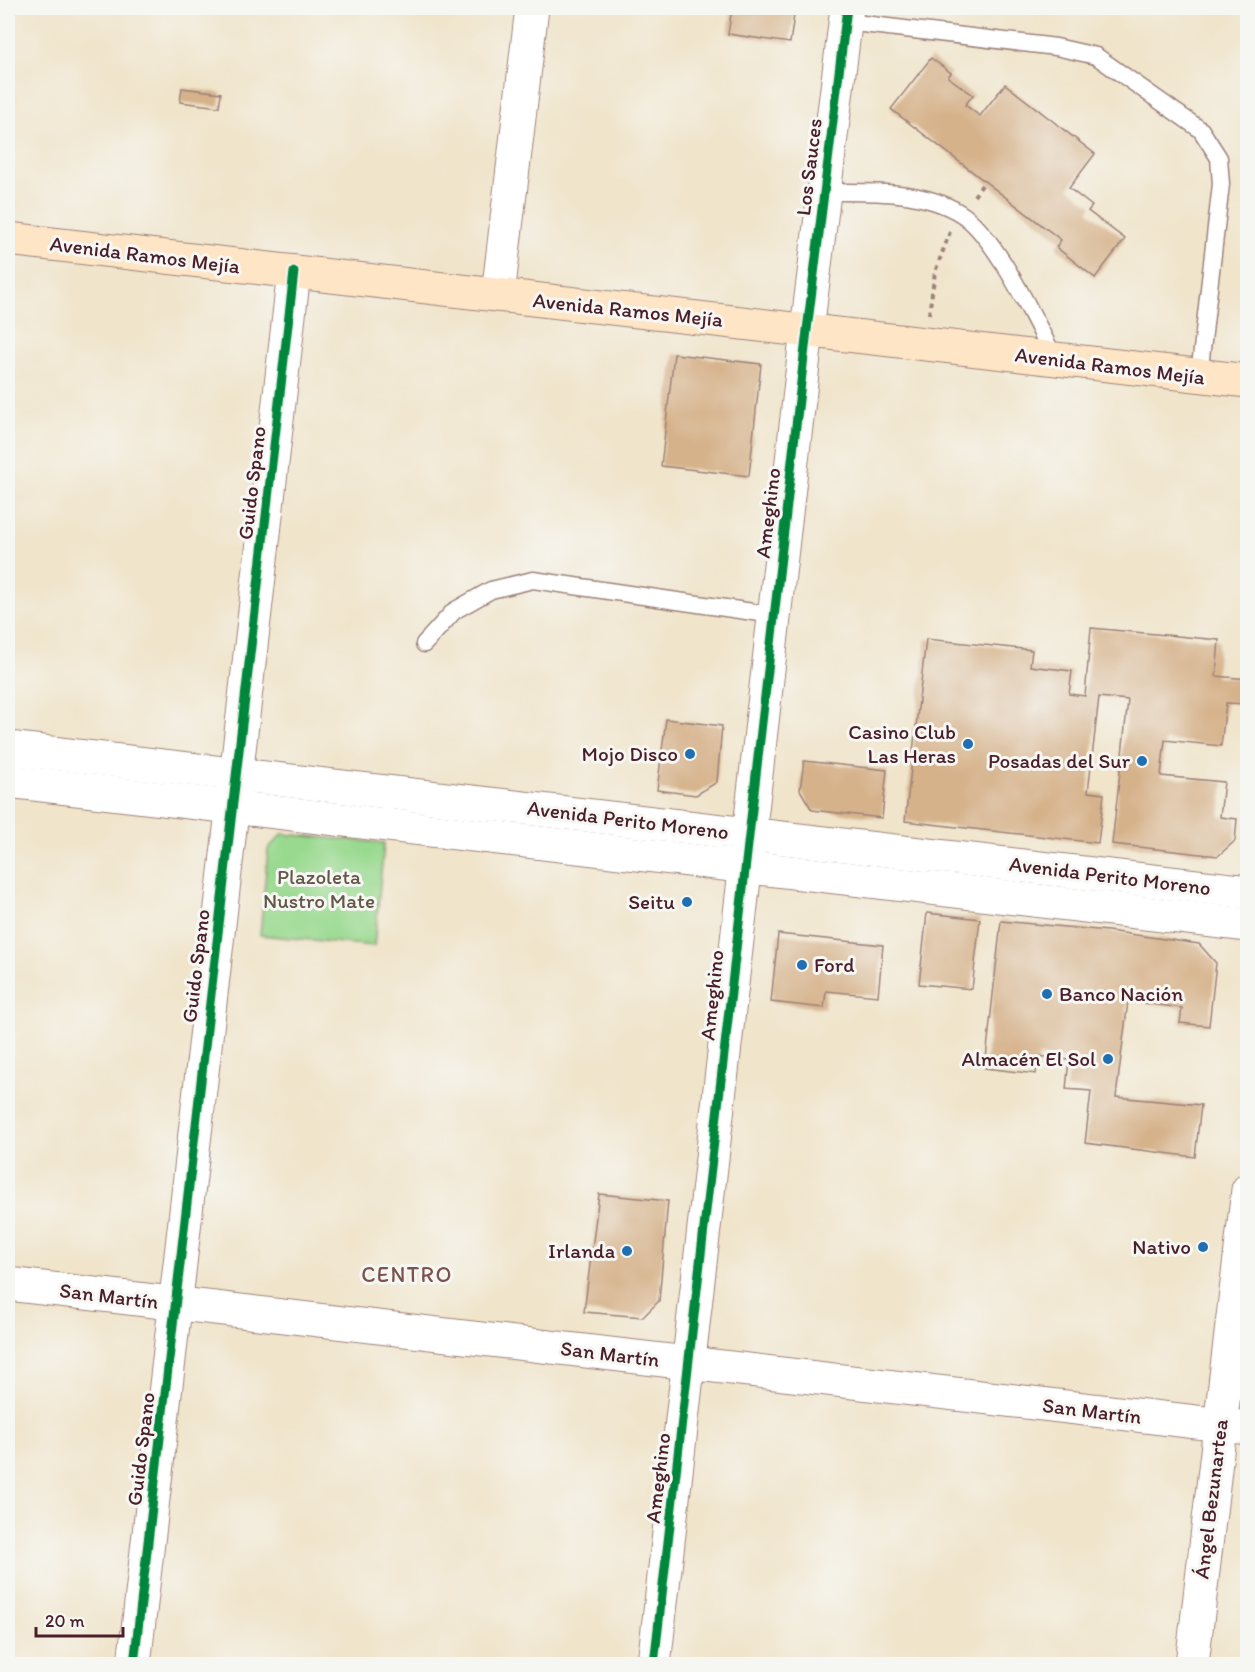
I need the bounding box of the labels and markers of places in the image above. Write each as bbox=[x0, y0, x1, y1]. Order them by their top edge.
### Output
place label: Casino Club Las Heras bbox=[848, 719, 956, 768]
marker: Casino Club Las Heras bbox=[961, 737, 975, 751]
place label: Mojo Disco bbox=[582, 741, 678, 766]
marker: Mojo Disco bbox=[683, 747, 697, 761]
place label: Posadas del Sur bbox=[988, 748, 1131, 773]
marker: Posadas del Sur bbox=[1135, 754, 1149, 768]
place label: Seitu bbox=[628, 889, 675, 914]
marker: Seitu bbox=[680, 895, 694, 909]
place label: Ford bbox=[814, 952, 854, 977]
marker: Ford bbox=[795, 958, 809, 972]
place label: Banco Nación bbox=[1059, 981, 1183, 1006]
marker: Banco Nación bbox=[1040, 987, 1054, 1001]
place label: Almacén El Sol bbox=[962, 1046, 1096, 1071]
marker: Almacén El Sol bbox=[1101, 1052, 1115, 1066]
place label: Nativo bbox=[1132, 1234, 1191, 1259]
place label: Irlanda bbox=[548, 1238, 615, 1263]
marker: Nativo bbox=[1196, 1240, 1210, 1254]
marker: Irlanda bbox=[620, 1244, 634, 1258]

